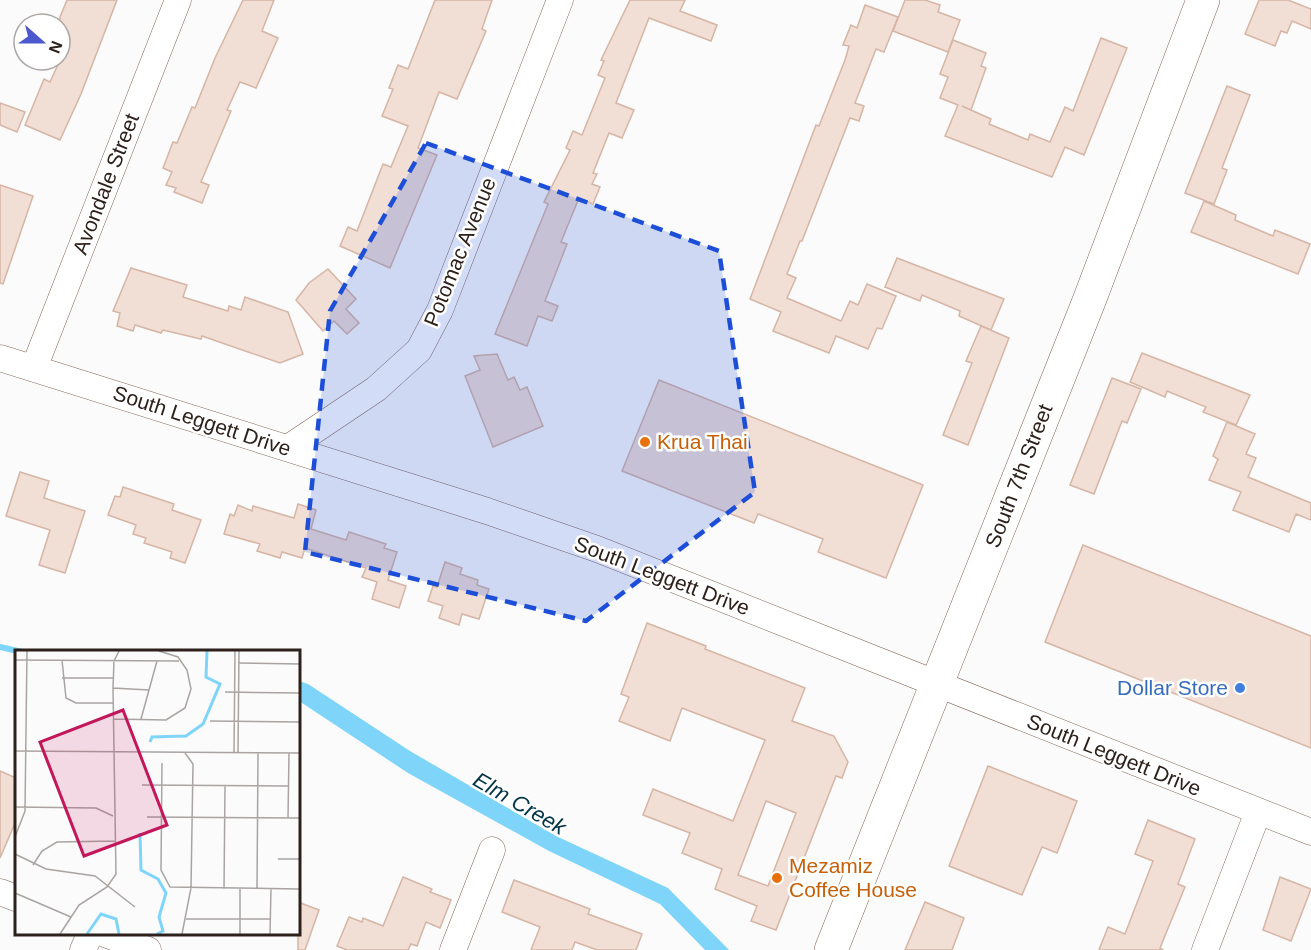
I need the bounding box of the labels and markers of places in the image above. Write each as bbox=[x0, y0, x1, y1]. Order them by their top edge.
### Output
place label: Krua Thai bbox=[657, 430, 748, 453]
marker: Krua Thai bbox=[638, 435, 652, 449]
place label: Dollar Store bbox=[1117, 676, 1228, 699]
marker: Dollar Store bbox=[1233, 681, 1247, 695]
place label: Mezamiz Coffee House bbox=[789, 854, 917, 901]
marker: Mezamiz Coffee House bbox=[770, 871, 784, 885]

